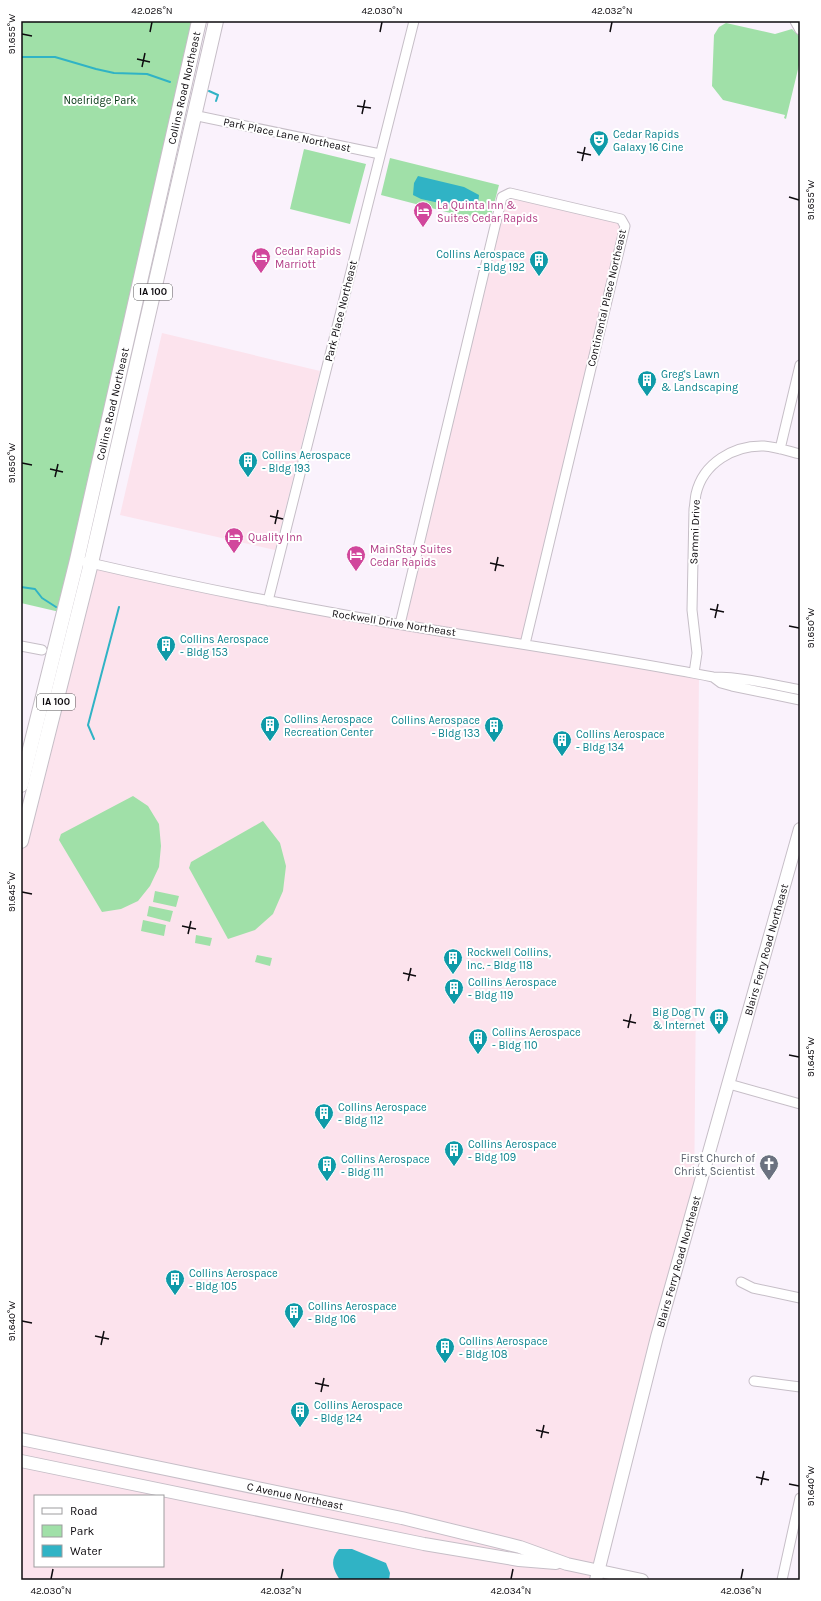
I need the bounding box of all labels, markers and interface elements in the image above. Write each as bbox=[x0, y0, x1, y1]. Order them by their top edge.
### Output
text: 42.028°N bbox=[131, 5, 173, 17]
text: 42.030°N bbox=[361, 5, 403, 17]
text: 42.032°N bbox=[591, 5, 633, 17]
text: 91.655°W bbox=[6, 14, 18, 54]
street label: Collins Road Northeast bbox=[165, 30, 203, 145]
park label: Noelridge Park bbox=[64, 94, 136, 107]
street label: Park Place Lane Northeast bbox=[222, 115, 352, 155]
place label: Cedar Rapids Galaxy 16 Cine bbox=[613, 128, 684, 154]
theatre icon: Cedar Rapids Galaxy 16 Cine bbox=[588, 129, 610, 157]
text: 91.655°W bbox=[805, 180, 817, 220]
place label: La Quinta Inn & Suites Cedar Rapids bbox=[437, 199, 538, 225]
hotel icon: La Quinta Inn & Suites Cedar Rapids bbox=[412, 200, 434, 228]
street label: Continental Place Northeast bbox=[585, 228, 629, 368]
place label: Cedar Rapids Marriott bbox=[275, 245, 342, 271]
hotel icon: Cedar Rapids Marriott bbox=[250, 246, 272, 274]
place label: Collins Aerospace - Bldg 192 bbox=[436, 248, 525, 274]
building icon: Collins Aerospace - Bldg 192 bbox=[528, 249, 550, 277]
street label: Park Place Northeast bbox=[322, 259, 360, 363]
road number: IA 100 bbox=[134, 284, 172, 300]
street label: Collins Road Northeast bbox=[93, 346, 131, 461]
place label: Greg's Lawn & Landscaping bbox=[661, 368, 739, 394]
building icon: Greg's Lawn & Landscaping bbox=[636, 369, 658, 397]
text: 91.650°W bbox=[6, 443, 18, 483]
place label: Collins Aerospace - Bldg 193 bbox=[262, 449, 351, 475]
building icon: Collins Aerospace - Bldg 193 bbox=[237, 450, 259, 478]
street label: Sammi Drive bbox=[687, 499, 703, 565]
hotel icon: Quality Inn bbox=[223, 526, 245, 554]
place label: Quality Inn bbox=[248, 531, 302, 544]
place label: MainStay Suites Cedar Rapids bbox=[370, 543, 452, 569]
hotel icon: MainStay Suites Cedar Rapids bbox=[345, 544, 367, 572]
street label: Rockwell Drive Northeast bbox=[331, 607, 457, 639]
text: 91.650°W bbox=[805, 608, 817, 648]
place label: Collins Aerospace - Bldg 153 bbox=[180, 633, 269, 659]
building icon: Collins Aerospace - Bldg 153 bbox=[155, 634, 177, 662]
road number: IA 100 bbox=[37, 694, 75, 710]
place label: Collins Aerospace Recreation Center bbox=[284, 713, 373, 739]
building icon: Collins Aerospace Recreation Center bbox=[259, 714, 281, 742]
place label: Collins Aerospace - Bldg 133 bbox=[391, 714, 480, 740]
building icon: Collins Aerospace - Bldg 133 bbox=[483, 715, 505, 743]
place label: Collins Aerospace - Bldg 134 bbox=[576, 728, 665, 754]
building icon: Collins Aerospace - Bldg 134 bbox=[551, 729, 573, 757]
text: 91.645°W bbox=[6, 872, 18, 912]
street label: Blairs Ferry Road Northeast bbox=[741, 882, 791, 1017]
place label: Rockwell Collins, Inc. - Bldg 118 bbox=[467, 946, 551, 972]
building icon: Rockwell Collins, Inc. - Bldg 118 bbox=[442, 947, 464, 975]
place label: Collins Aerospace - Bldg 119 bbox=[468, 976, 557, 1002]
building icon: Collins Aerospace - Bldg 119 bbox=[443, 977, 465, 1005]
place label: Big Dog TV & Internet bbox=[652, 1006, 705, 1032]
building icon: Big Dog TV & Internet bbox=[708, 1007, 730, 1035]
place label: Collins Aerospace - Bldg 110 bbox=[492, 1026, 581, 1052]
building icon: Collins Aerospace - Bldg 110 bbox=[467, 1027, 489, 1055]
text: 91.645°W bbox=[805, 1037, 817, 1077]
place label: Collins Aerospace - Bldg 112 bbox=[338, 1101, 427, 1127]
building icon: Collins Aerospace - Bldg 112 bbox=[313, 1102, 335, 1130]
place label: Collins Aerospace - Bldg 109 bbox=[468, 1138, 557, 1164]
building icon: Collins Aerospace - Bldg 109 bbox=[443, 1139, 465, 1167]
place label: First Church of Christ, Scientist bbox=[674, 1152, 755, 1178]
place label: Collins Aerospace - Bldg 111 bbox=[341, 1153, 430, 1179]
church icon: First Church of Christ, Scientist bbox=[758, 1153, 780, 1181]
building icon: Collins Aerospace - Bldg 111 bbox=[316, 1154, 338, 1182]
street label: Blairs Ferry Road Northeast bbox=[654, 1194, 703, 1329]
place label: Collins Aerospace - Bldg 105 bbox=[189, 1267, 278, 1293]
building icon: Collins Aerospace - Bldg 105 bbox=[164, 1268, 186, 1296]
place label: Collins Aerospace - Bldg 106 bbox=[308, 1300, 397, 1326]
text: 91.640°W bbox=[6, 1301, 18, 1341]
building icon: Collins Aerospace - Bldg 106 bbox=[283, 1301, 305, 1329]
place label: Collins Aerospace - Bldg 108 bbox=[459, 1335, 548, 1361]
building icon: Collins Aerospace - Bldg 108 bbox=[434, 1336, 456, 1364]
place label: Collins Aerospace - Bldg 124 bbox=[314, 1399, 403, 1425]
building icon: Collins Aerospace - Bldg 124 bbox=[289, 1400, 311, 1428]
text: 91.640°W bbox=[805, 1466, 817, 1506]
street label: C Avenue Northeast bbox=[246, 1480, 345, 1512]
legend bbox=[34, 1495, 164, 1567]
text: Road bbox=[70, 1504, 98, 1518]
text: Park bbox=[70, 1524, 95, 1538]
text: Water bbox=[70, 1544, 103, 1558]
text: 42.030°N bbox=[30, 1585, 72, 1597]
text: 42.032°N bbox=[260, 1585, 302, 1597]
text: 42.034°N bbox=[491, 1585, 531, 1597]
text: 42.036°N bbox=[721, 1585, 761, 1597]

